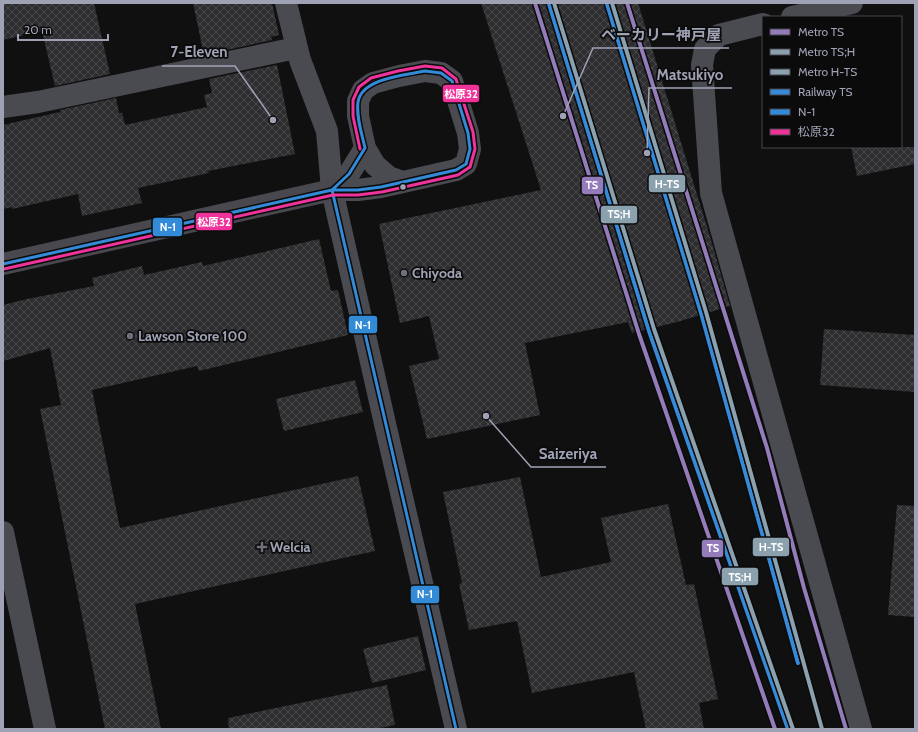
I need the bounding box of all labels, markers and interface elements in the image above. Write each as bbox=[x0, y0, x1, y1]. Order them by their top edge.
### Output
scale bar bbox=[18, 16, 108, 42]
legend bbox=[762, 16, 902, 148]
callout: ベーカリー神戸屋 bbox=[593, 21, 729, 48]
text: 20 m bbox=[24, 22, 52, 37]
text: Metro TS bbox=[798, 24, 844, 39]
text: ベーカリー神戸屋 bbox=[601, 26, 721, 44]
callout: 7-Eleven bbox=[162, 39, 235, 66]
text: 7-Eleven bbox=[170, 43, 228, 61]
text: Metro TS;H bbox=[798, 44, 855, 59]
callout: Matsukiyo bbox=[649, 61, 732, 88]
text: Metro H-TS bbox=[798, 64, 857, 79]
text: Matsukiyo bbox=[657, 66, 724, 84]
line badge: 松原32 bbox=[442, 84, 480, 103]
text: Railway TS bbox=[798, 84, 853, 99]
text: 松原32 bbox=[444, 87, 478, 101]
text: N-1 bbox=[798, 104, 815, 119]
text: 松原32 bbox=[798, 124, 835, 139]
line badge: H-TS bbox=[648, 174, 686, 193]
line badge: TS bbox=[581, 176, 604, 195]
text: H-TS bbox=[655, 177, 680, 191]
text: TS bbox=[586, 178, 599, 192]
unlabelled marker bbox=[398, 182, 408, 192]
line badge: TS;H bbox=[600, 205, 638, 224]
text: TS;H bbox=[607, 207, 631, 221]
line badge: 松原32 bbox=[195, 212, 233, 231]
text: 松原32 bbox=[197, 215, 231, 229]
line badge: N-1 bbox=[152, 217, 183, 237]
text: N-1 bbox=[160, 220, 176, 234]
place label: Chiyoda bbox=[412, 264, 462, 282]
marker: Chiyoda bbox=[399, 268, 409, 278]
line badge: N-1 bbox=[348, 315, 378, 334]
text: N-1 bbox=[355, 318, 371, 332]
place label: Lawson Store 100 bbox=[138, 327, 247, 345]
marker: Lawson Store 100 bbox=[125, 331, 135, 341]
callout: Saizeriya bbox=[531, 440, 606, 467]
text: Saizeriya bbox=[539, 445, 598, 463]
line badge: H-TS bbox=[752, 537, 790, 557]
place label: Welcia bbox=[270, 538, 310, 556]
line badge: TS bbox=[701, 539, 724, 558]
text: H-TS bbox=[759, 540, 784, 554]
text: TS bbox=[707, 541, 720, 555]
marker: Welcia bbox=[257, 542, 267, 552]
line badge: TS;H bbox=[721, 567, 759, 586]
text: TS;H bbox=[728, 570, 752, 584]
line badge: N-1 bbox=[410, 585, 440, 604]
text: N-1 bbox=[417, 587, 433, 601]

